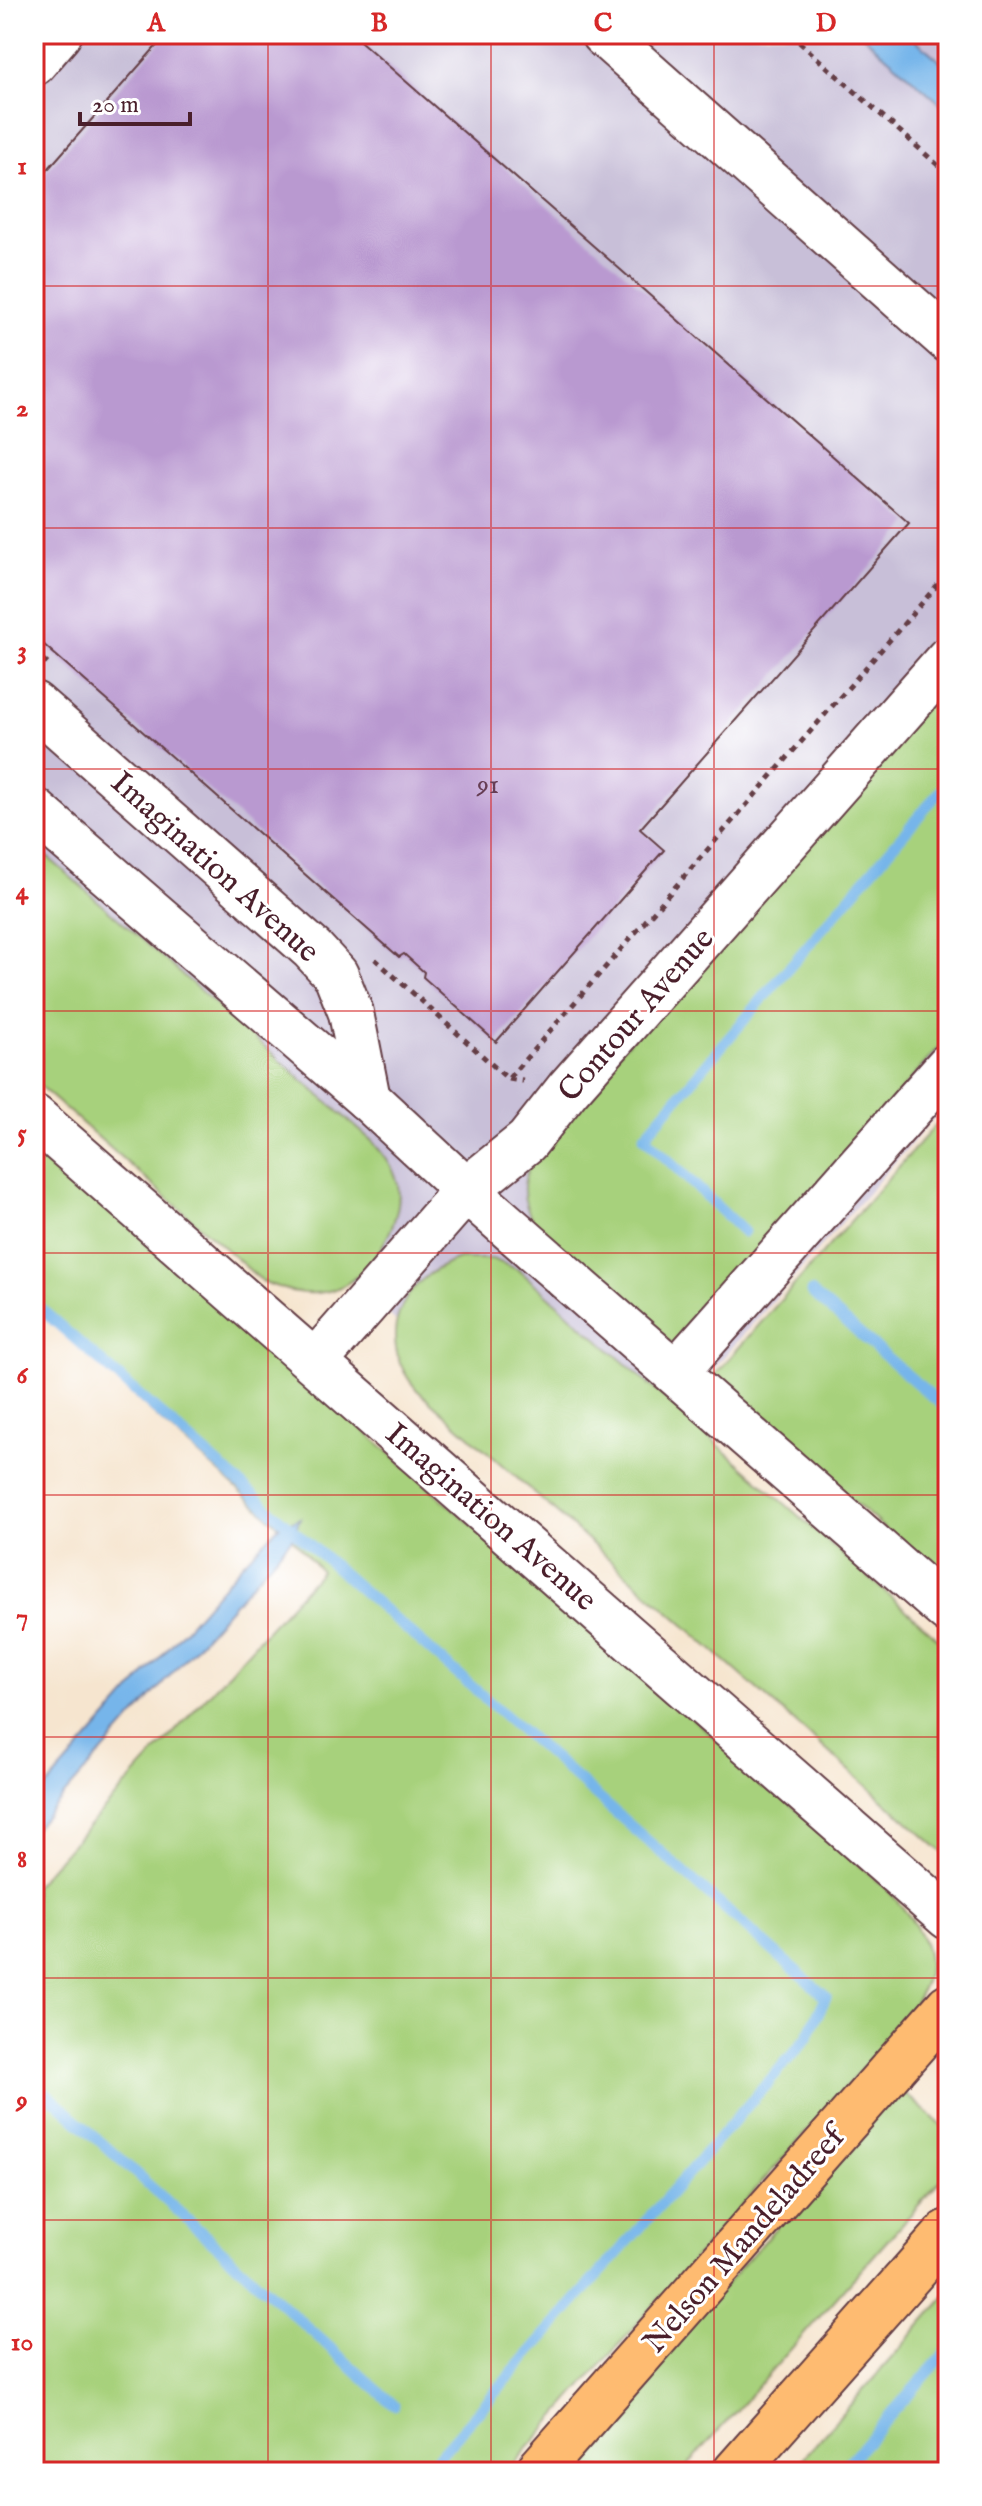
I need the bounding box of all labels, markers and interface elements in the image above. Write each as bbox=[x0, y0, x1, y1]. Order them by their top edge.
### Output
text: A bbox=[146, 7, 166, 40]
text: B bbox=[370, 7, 388, 40]
text: C bbox=[594, 7, 613, 40]
text: D bbox=[816, 7, 837, 40]
scale bar bbox=[80, 76, 190, 126]
text: 20 m bbox=[92, 90, 139, 121]
text: 1 bbox=[17, 150, 27, 183]
text: 2 bbox=[16, 392, 28, 425]
text: 3 bbox=[17, 634, 27, 667]
street label: Imagination Avenue bbox=[101, 763, 327, 973]
house number: 91 bbox=[476, 768, 499, 803]
text: 4 bbox=[16, 875, 30, 908]
street label: Contour Avenue bbox=[550, 920, 724, 1111]
text: 5 bbox=[17, 1117, 27, 1150]
text: 6 bbox=[17, 1359, 29, 1392]
street label: Imagination Avenue bbox=[376, 1415, 605, 1621]
text: 7 bbox=[16, 1601, 28, 1634]
text: 8 bbox=[17, 1843, 27, 1876]
text: 9 bbox=[15, 2084, 28, 2117]
street label: Nelson Mandeladreef bbox=[635, 2115, 858, 2363]
text: 10 bbox=[11, 2326, 33, 2359]

